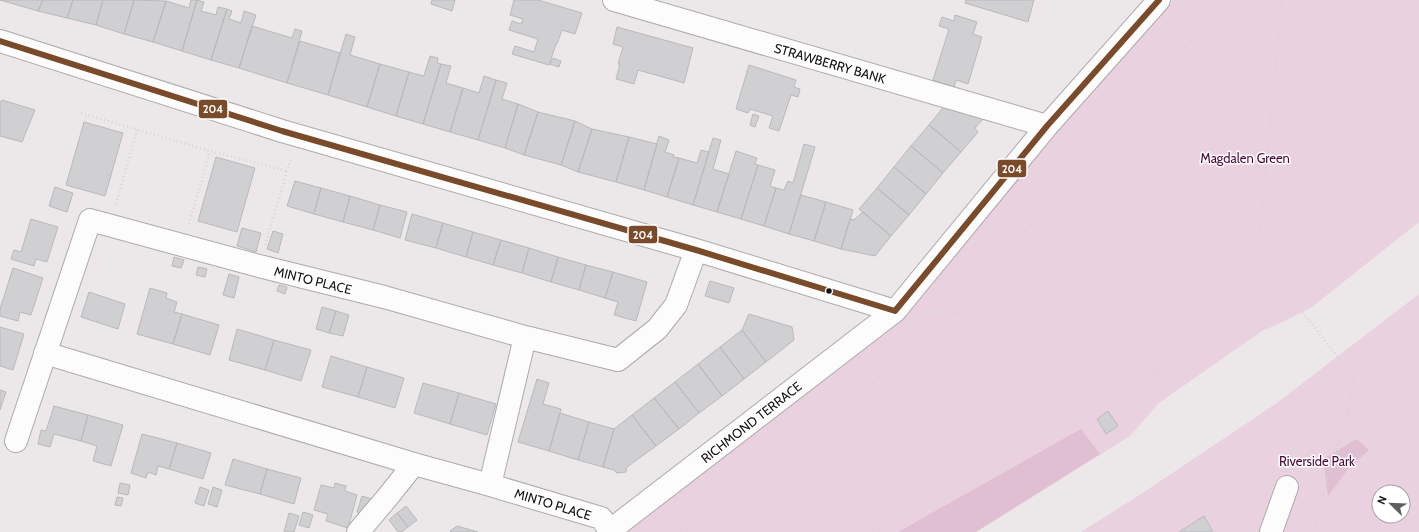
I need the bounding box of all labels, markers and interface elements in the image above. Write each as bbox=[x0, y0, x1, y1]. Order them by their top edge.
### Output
street label: STRAWBERRY BANK bbox=[772, 39, 888, 87]
line badge: 204 bbox=[198, 99, 228, 119]
text: 204 bbox=[203, 102, 223, 116]
park label: Magdalen Green bbox=[1200, 150, 1290, 166]
line badge: 204 bbox=[997, 159, 1027, 178]
text: 204 bbox=[1002, 162, 1022, 176]
line badge: 204 bbox=[628, 225, 658, 244]
text: 204 bbox=[633, 228, 653, 242]
street label: MINTO PLACE bbox=[272, 263, 354, 297]
unlabelled marker bbox=[824, 286, 834, 296]
street label: RICHMOND TERRACE bbox=[698, 378, 804, 466]
park label: Riverside Park bbox=[1279, 453, 1355, 469]
north arrow bbox=[1371, 484, 1411, 524]
street label: MINTO PLACE bbox=[513, 485, 593, 523]
text: N bbox=[1374, 494, 1390, 506]

